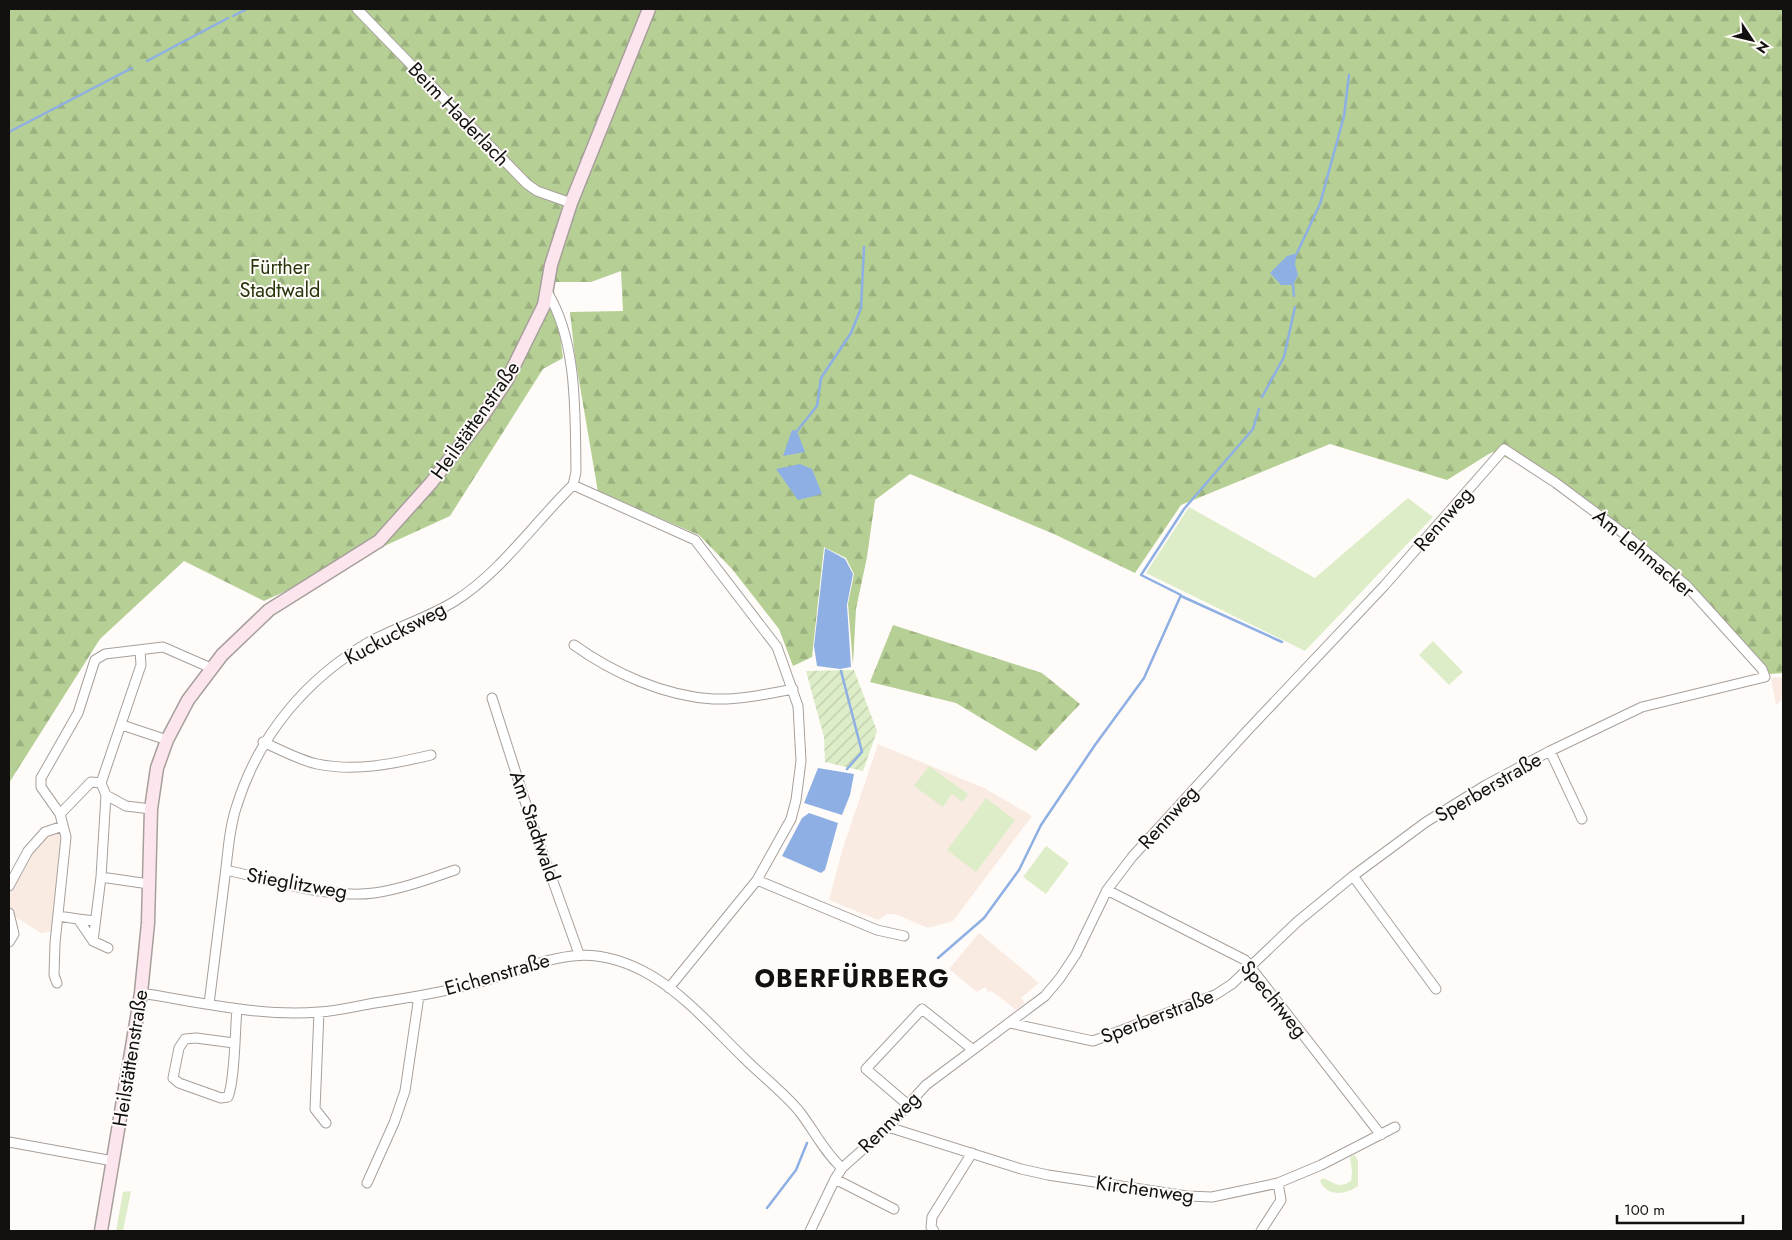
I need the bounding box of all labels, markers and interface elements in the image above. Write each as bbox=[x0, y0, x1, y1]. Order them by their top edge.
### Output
north arrow bbox=[1727, 15, 1777, 65]
text: N bbox=[1751, 37, 1774, 58]
street label: Beim Haderlach bbox=[401, 56, 516, 173]
park label: Fürther Stadtwald bbox=[240, 253, 320, 305]
street label: Heilstättenstraße bbox=[424, 355, 527, 485]
street label: Rennweg bbox=[1407, 481, 1480, 558]
street label: Am Lehmacker bbox=[1586, 502, 1701, 605]
street label: Kuckucksweg bbox=[339, 595, 451, 672]
street label: Sperberstraße bbox=[1429, 745, 1547, 830]
street label: Am Stadtwald bbox=[502, 767, 567, 886]
street label: Rennweg bbox=[1132, 779, 1205, 856]
street label: Stieglitzweg bbox=[244, 860, 350, 907]
street label: Eichenstraße bbox=[441, 946, 553, 1003]
street label: Spechtweg bbox=[1233, 954, 1314, 1044]
district label: OBERFÜRBERG bbox=[754, 960, 950, 996]
street label: Sperberstraße bbox=[1096, 982, 1218, 1051]
street label: Heilstättenstraße bbox=[105, 988, 156, 1129]
street label: Rennweg bbox=[852, 1085, 927, 1160]
street label: Kirchenweg bbox=[1094, 1168, 1196, 1211]
scale bar bbox=[1617, 1192, 1743, 1224]
text: 100 m bbox=[1624, 1199, 1665, 1221]

